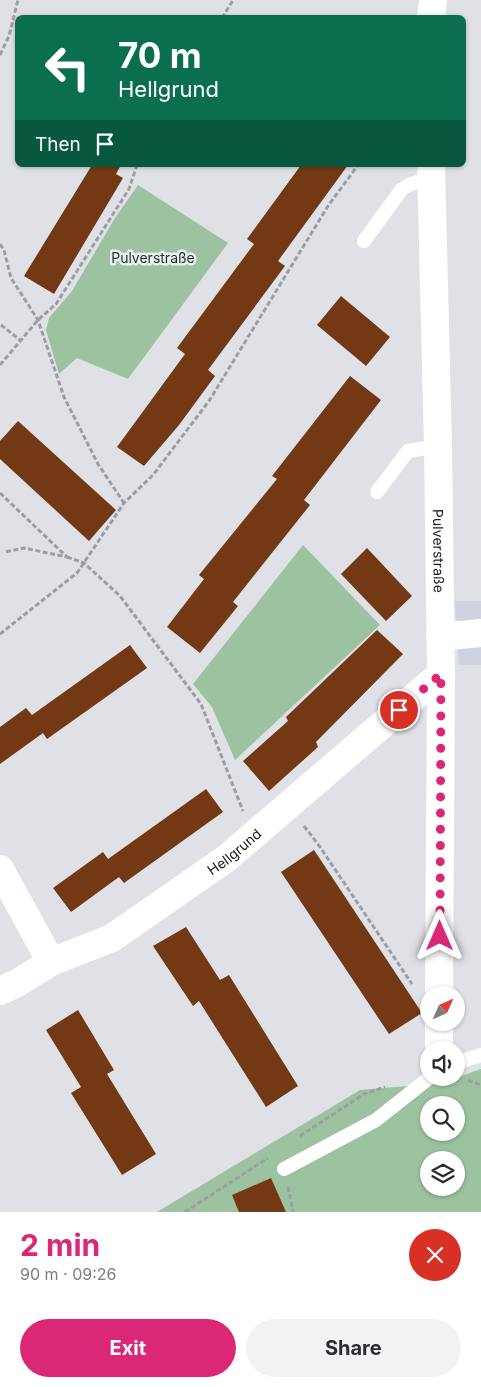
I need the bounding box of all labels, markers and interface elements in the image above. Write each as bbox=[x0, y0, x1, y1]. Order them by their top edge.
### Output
text: 70 m bbox=[118, 34, 202, 76]
icon: left bbox=[35, 35, 100, 100]
text: Hellgrund bbox=[118, 76, 219, 102]
icon: arrive bbox=[91, 130, 119, 158]
text: Then bbox=[35, 133, 81, 156]
park label: Pulverstraße bbox=[111, 249, 195, 266]
street label: Pulverstraße bbox=[430, 509, 448, 593]
pin bbox=[378, 689, 420, 731]
icon: arrive bbox=[385, 696, 413, 724]
street label: Hellgrund bbox=[204, 824, 264, 878]
position arrow bbox=[413, 909, 465, 961]
north arrow bbox=[420, 986, 465, 1031]
map controls bbox=[420, 986, 465, 1196]
button: sound bbox=[420, 1041, 465, 1086]
button: search bbox=[420, 1096, 465, 1141]
button: layers bbox=[420, 1151, 465, 1196]
text: 2 min bbox=[20, 1227, 100, 1263]
button: close bbox=[409, 1229, 461, 1281]
text: 90 m · 09:26 bbox=[20, 1264, 116, 1284]
button: Exit bbox=[20, 1319, 236, 1377]
button: Share bbox=[246, 1319, 461, 1377]

